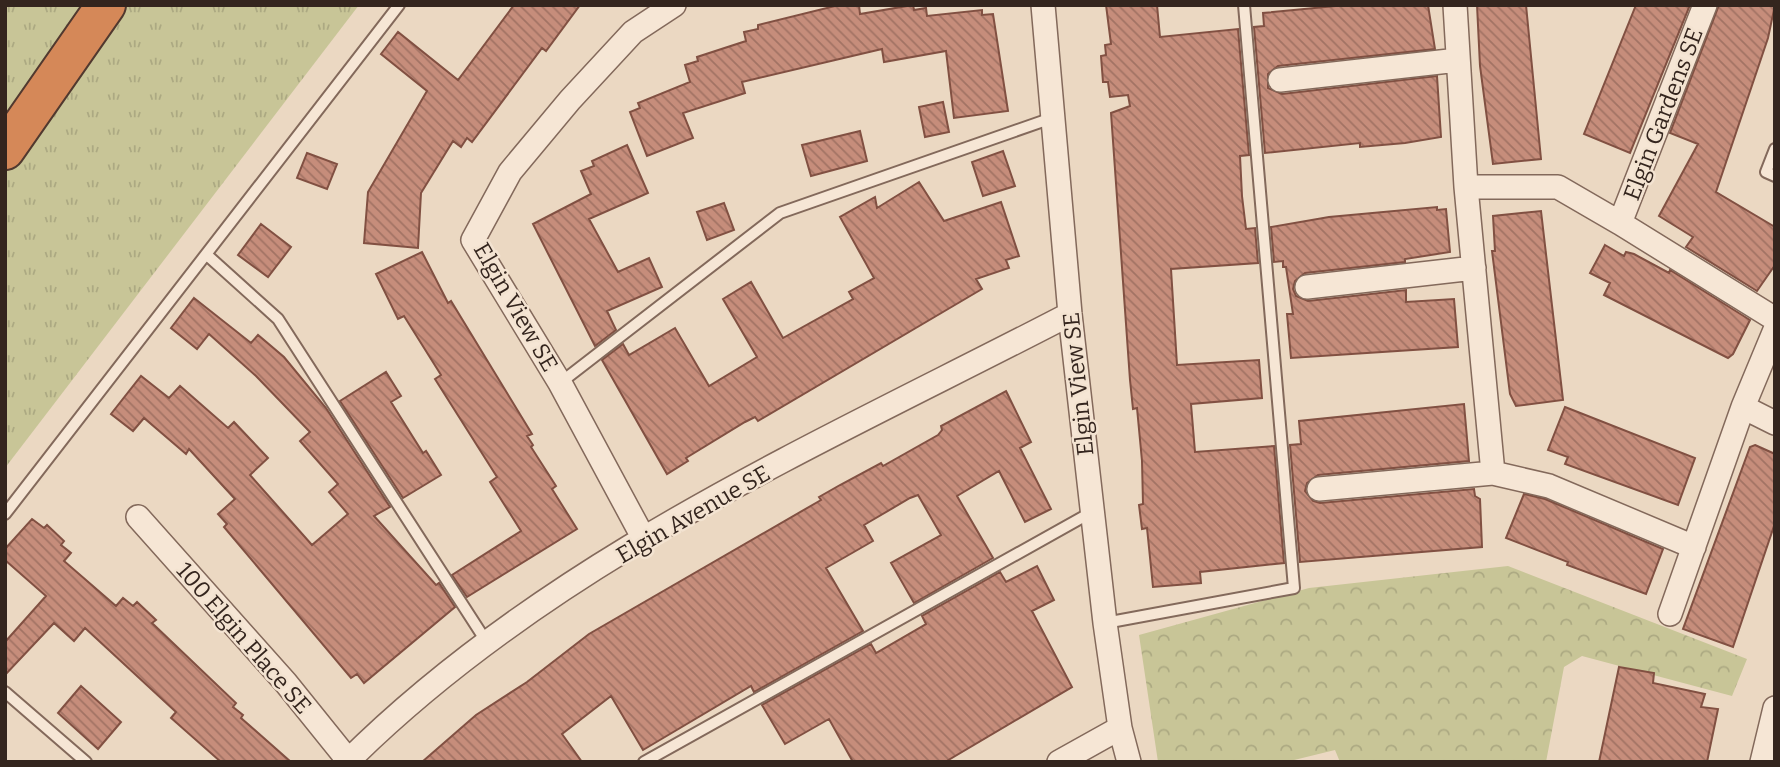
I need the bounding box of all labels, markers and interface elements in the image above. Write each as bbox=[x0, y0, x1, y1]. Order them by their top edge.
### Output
street label: Elgin Gardens SE bbox=[1617, 24, 1709, 204]
street label: Elgin View SE bbox=[468, 238, 564, 376]
street label: Elgin View SE bbox=[1057, 311, 1099, 457]
street label: Elgin Avenue SE bbox=[611, 459, 775, 569]
street label: 100 Elgin Place SE bbox=[171, 557, 317, 719]

